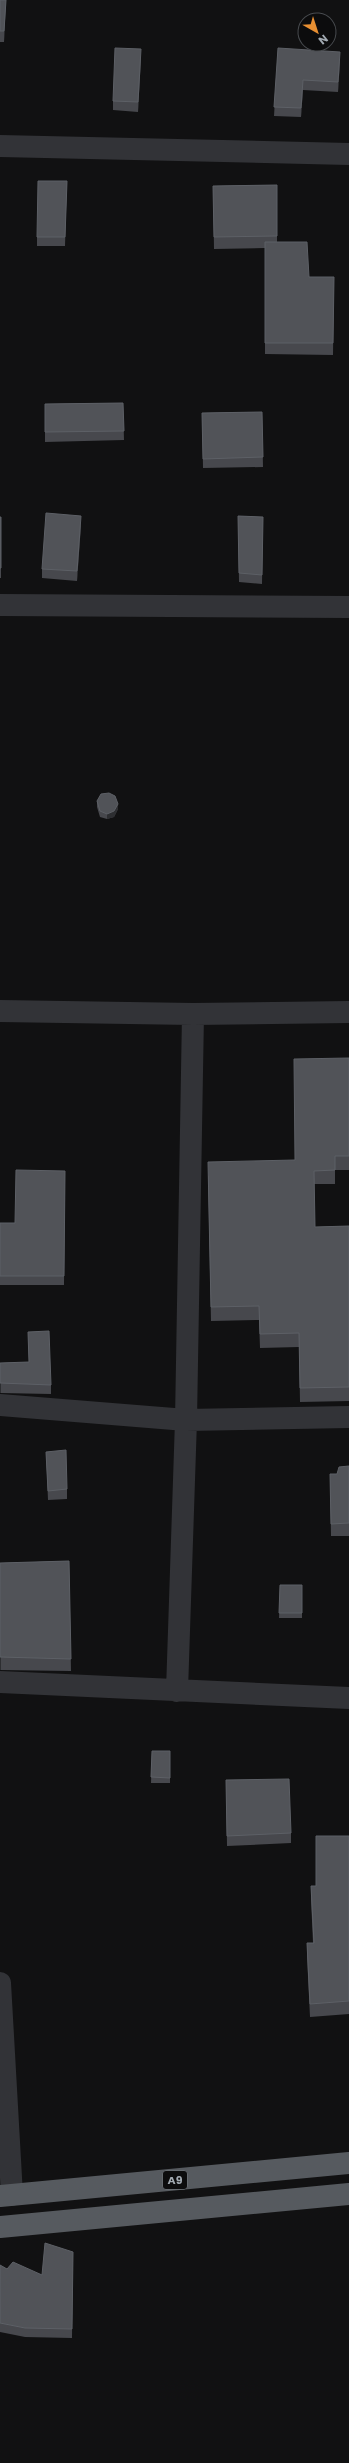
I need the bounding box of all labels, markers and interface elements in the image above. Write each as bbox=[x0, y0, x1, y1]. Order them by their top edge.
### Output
north arrow bbox=[297, 12, 337, 52]
text: N bbox=[315, 31, 332, 49]
road number: A9 bbox=[163, 2171, 187, 2189]

